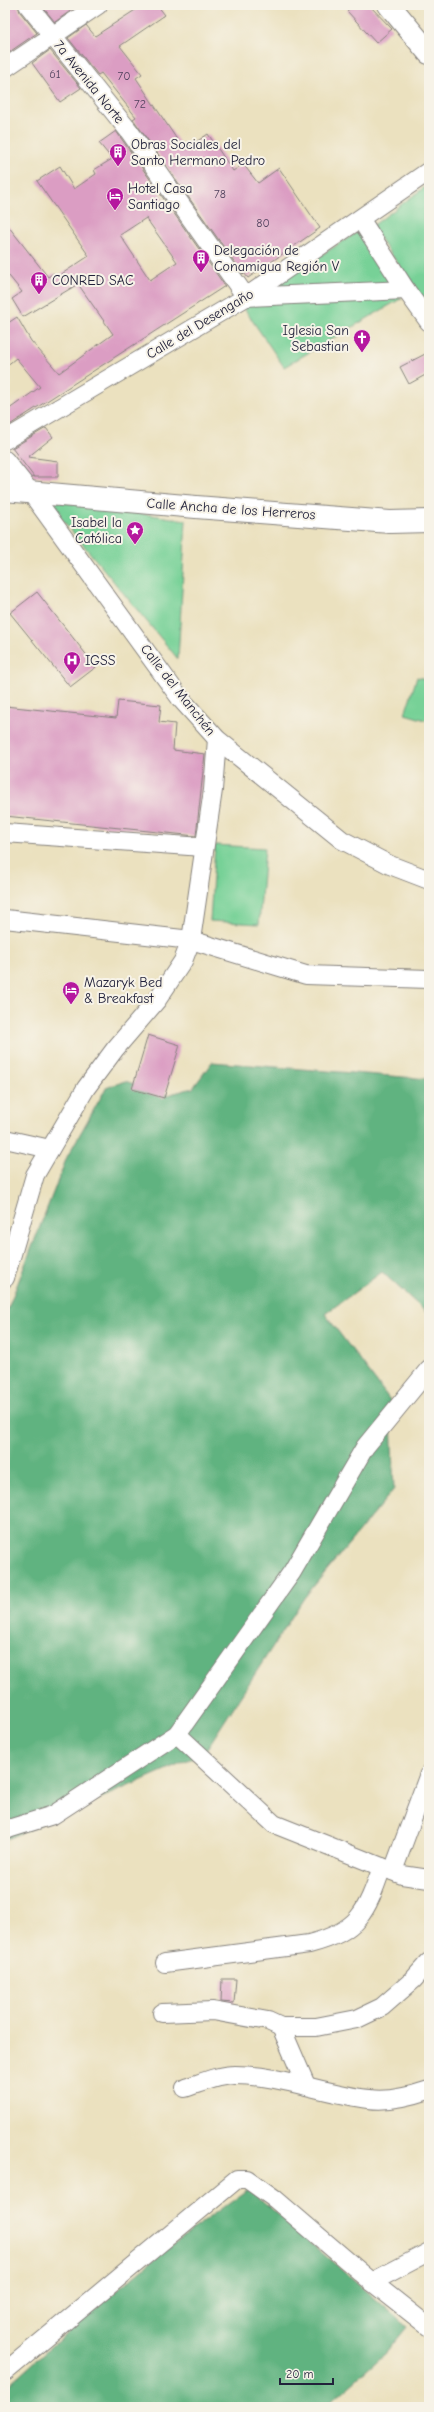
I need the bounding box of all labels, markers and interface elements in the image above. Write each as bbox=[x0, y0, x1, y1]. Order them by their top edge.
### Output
street label: 7a Avenida Norte bbox=[50, 37, 128, 127]
house number: 61 bbox=[49, 67, 61, 81]
house number: 70 bbox=[118, 69, 130, 83]
house number: 72 bbox=[134, 97, 146, 111]
place label: Obras Sociales del Santo Hermano Pedro bbox=[131, 136, 265, 169]
building icon: Obras Sociales del Santo Hermano Pedro bbox=[108, 142, 128, 167]
place label: Hotel Casa Santiago bbox=[128, 180, 193, 213]
hotel icon: Hotel Casa Santiago bbox=[105, 186, 125, 211]
house number: 78 bbox=[214, 187, 226, 201]
house number: 80 bbox=[256, 216, 270, 230]
place label: Delegación de Conamigua Región V bbox=[214, 242, 340, 275]
building icon: Delegación de Conamigua Región V bbox=[191, 248, 211, 273]
building icon: CONRED SAC bbox=[29, 270, 49, 295]
place label: CONRED SAC bbox=[52, 272, 134, 289]
street label: Calle del Desengaño bbox=[143, 285, 257, 363]
place label: Iglesia San Sebastian bbox=[282, 322, 349, 355]
church icon: Iglesia San Sebastian bbox=[352, 328, 372, 353]
street label: Calle Ancha de los Herreros bbox=[146, 495, 316, 523]
place label: Isabel la Católica bbox=[71, 514, 122, 547]
place icon: Isabel la Católica bbox=[125, 520, 145, 545]
street label: Calle del Manchén bbox=[137, 641, 219, 739]
hospital icon: IGSS bbox=[62, 650, 82, 675]
place label: IGSS bbox=[85, 652, 116, 669]
place label: Mazaryk Bed & Breakfast bbox=[84, 974, 162, 1007]
hotel icon: Mazaryk Bed & Breakfast bbox=[61, 980, 81, 1005]
scale bar bbox=[280, 2360, 333, 2386]
text: 20 m bbox=[286, 2367, 314, 2381]

